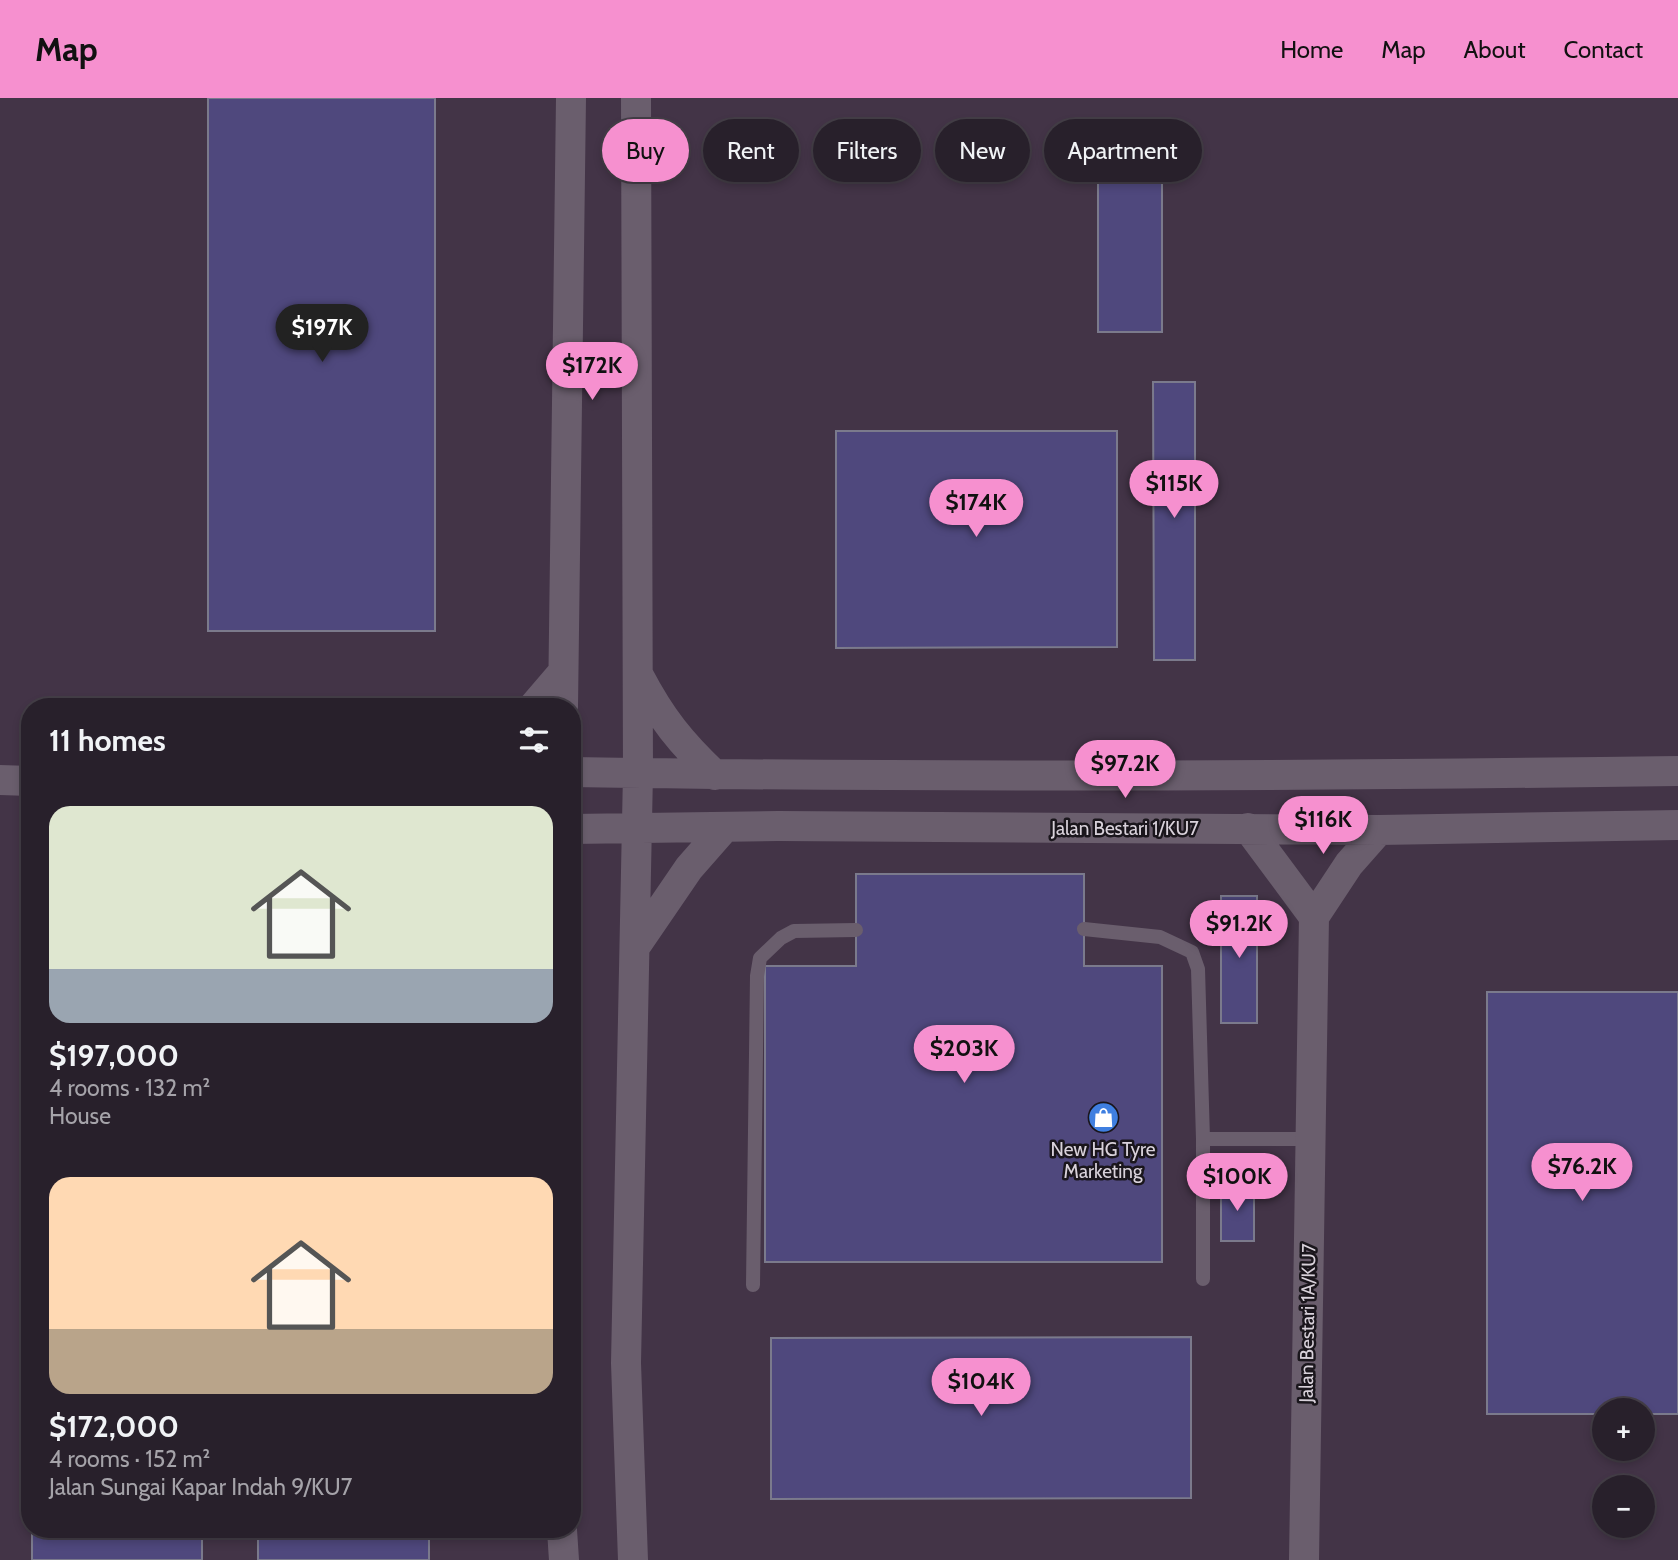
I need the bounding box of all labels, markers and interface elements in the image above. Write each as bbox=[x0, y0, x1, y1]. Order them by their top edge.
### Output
text: Map bbox=[35, 29, 98, 69]
text: Home bbox=[1280, 35, 1343, 64]
text: Map bbox=[1381, 35, 1426, 64]
text: About bbox=[1464, 35, 1526, 64]
text: Contact bbox=[1564, 35, 1643, 64]
chip: Buy bbox=[602, 119, 689, 182]
chip: Rent bbox=[703, 119, 799, 182]
chip: Filters bbox=[813, 119, 921, 182]
chip: New bbox=[935, 119, 1030, 182]
chip: Apartment bbox=[1044, 119, 1202, 182]
pin: $197K bbox=[273, 304, 371, 364]
text: $197K bbox=[292, 313, 352, 341]
pin: $172K bbox=[543, 342, 641, 402]
text: $172K bbox=[562, 351, 622, 379]
pin: $115K bbox=[1125, 460, 1223, 520]
text: $115K bbox=[1145, 469, 1203, 497]
pin: $174K bbox=[927, 480, 1025, 539]
text: $174K bbox=[945, 488, 1007, 516]
icon: filters bbox=[515, 721, 553, 759]
text: 11 homes bbox=[49, 722, 166, 759]
pin: $97.2K bbox=[1068, 740, 1182, 800]
text: $97.2K bbox=[1091, 749, 1159, 777]
pin: $116K bbox=[1274, 796, 1372, 856]
text: $116K bbox=[1294, 805, 1352, 833]
street label: Jalan Bestari 1/KU7 bbox=[1050, 817, 1199, 840]
icon: home bbox=[238, 851, 364, 977]
pin: $91.2K bbox=[1182, 900, 1296, 960]
text: $91.2K bbox=[1206, 909, 1272, 937]
pin: $203K bbox=[915, 1026, 1013, 1085]
text: $203K bbox=[930, 1034, 998, 1062]
text: $197,000 bbox=[49, 1037, 179, 1074]
text: 4 rooms · 132 m² bbox=[49, 1074, 210, 1102]
shop icon: New HG Tyre Marketing bbox=[1086, 1101, 1120, 1135]
text: House bbox=[49, 1102, 111, 1130]
place label: New HG Tyre Marketing bbox=[1051, 1138, 1156, 1183]
pin: $76.2K bbox=[1525, 1144, 1639, 1203]
text: $76.2K bbox=[1547, 1152, 1617, 1180]
pin: $100K bbox=[1188, 1154, 1286, 1213]
text: $100K bbox=[1203, 1162, 1271, 1190]
icon: home bbox=[238, 1222, 364, 1348]
street label: Jalan Bestari 1A/KU7 bbox=[1295, 1243, 1320, 1404]
pin: $104K bbox=[932, 1358, 1030, 1418]
text: $104K bbox=[948, 1367, 1014, 1395]
map controls bbox=[1592, 1398, 1655, 1538]
button: + bbox=[1592, 1398, 1655, 1461]
text: $172,000 bbox=[49, 1408, 179, 1445]
text: 4 rooms · 152 m² bbox=[49, 1445, 210, 1473]
text: Jalan Sungai Kapar Indah 9/KU7 bbox=[49, 1473, 352, 1501]
button: − bbox=[1592, 1475, 1655, 1538]

